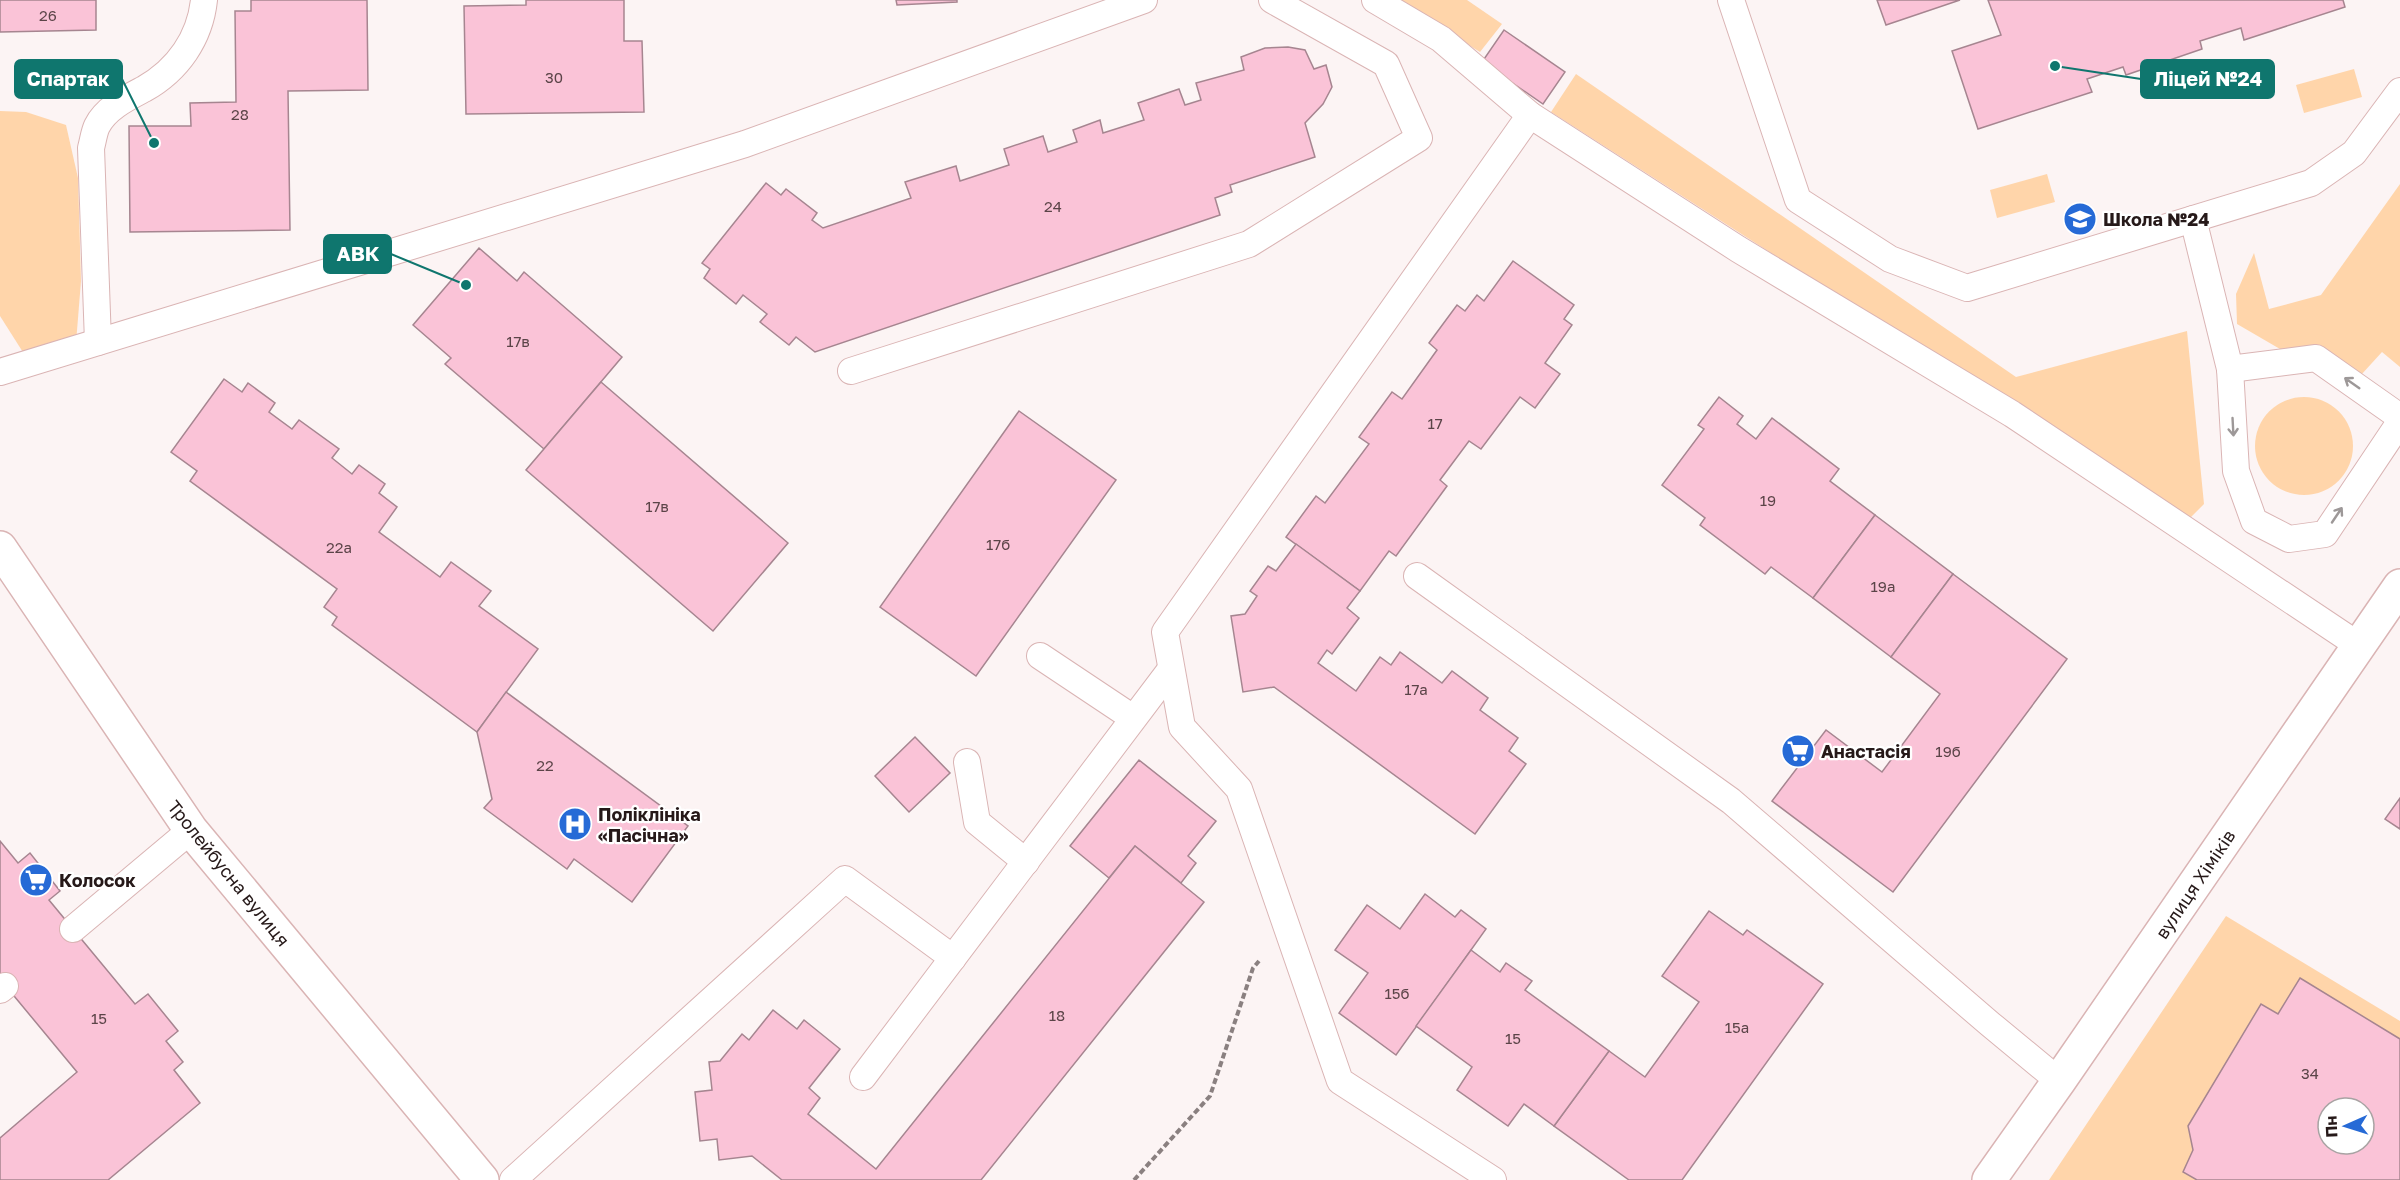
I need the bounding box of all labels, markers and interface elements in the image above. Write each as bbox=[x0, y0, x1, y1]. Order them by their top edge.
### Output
house number: 26 bbox=[39, 6, 57, 24]
callout: Спартак bbox=[15, 60, 122, 98]
callout: Ліцей №24 bbox=[2141, 60, 2274, 98]
text: Спартак bbox=[27, 66, 110, 90]
text: Ліцей №24 bbox=[2154, 66, 2262, 90]
house number: 30 bbox=[545, 68, 563, 86]
house number: 28 bbox=[231, 105, 249, 123]
house number: 24 bbox=[1044, 197, 1062, 215]
school or university icon: Школа №24 bbox=[2062, 201, 2098, 237]
place label: Школа №24 bbox=[2103, 208, 2210, 230]
callout: АВК bbox=[324, 235, 391, 273]
text: АВК bbox=[337, 241, 380, 265]
house number: 17в bbox=[506, 332, 530, 350]
one-way arrow bbox=[2345, 377, 2361, 389]
house number: 17 bbox=[1427, 414, 1443, 432]
one-way arrow bbox=[2228, 417, 2239, 437]
house number: 19 bbox=[1760, 491, 1776, 509]
house number: 17в bbox=[645, 497, 669, 515]
one-way arrow bbox=[2332, 507, 2344, 524]
house number: 17б bbox=[986, 535, 1010, 553]
house number: 22а bbox=[326, 538, 352, 556]
house number: 19а bbox=[1871, 577, 1895, 595]
house number: 17а bbox=[1404, 680, 1428, 698]
supermarket icon: Анастасія bbox=[1780, 733, 1816, 769]
place label: Анастасія bbox=[1821, 740, 1911, 762]
house number: 19б bbox=[1935, 742, 1961, 760]
house number: 22 bbox=[536, 756, 554, 774]
street label: Тролейбусна вулиця bbox=[163, 796, 295, 950]
place label: Поліклініка «Пасічна» bbox=[598, 803, 701, 846]
hospital icon: Поліклініка «Пасічна» bbox=[557, 806, 593, 842]
street label: вулиця Хіміків bbox=[2150, 825, 2240, 943]
supermarket icon: Колосок bbox=[18, 862, 54, 898]
place label: Колосок bbox=[59, 869, 136, 891]
house number: 15б bbox=[1385, 984, 1410, 1002]
house number: 18 bbox=[1049, 1006, 1065, 1024]
house number: 15 bbox=[91, 1009, 107, 1027]
house number: 15а bbox=[1725, 1018, 1749, 1036]
house number: 15 bbox=[1505, 1029, 1521, 1047]
house number: 34 bbox=[2301, 1064, 2319, 1082]
north arrow bbox=[2316, 1096, 2376, 1156]
text: Пн bbox=[2320, 1115, 2342, 1138]

